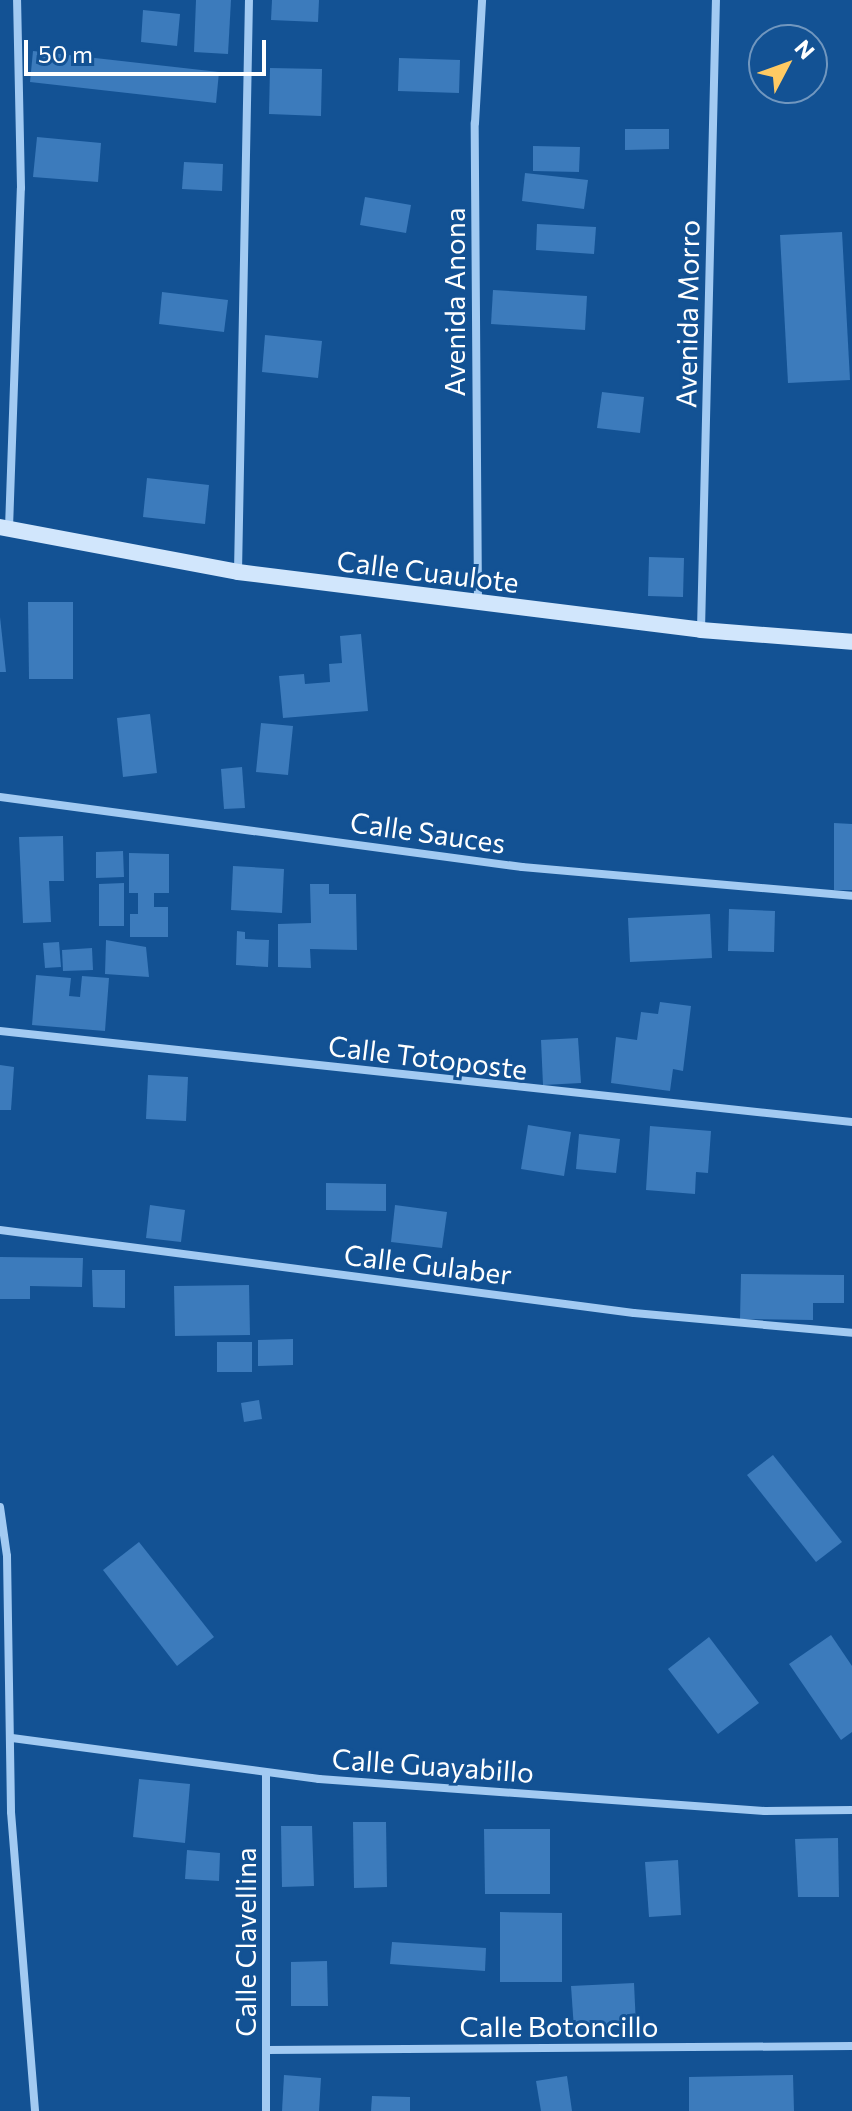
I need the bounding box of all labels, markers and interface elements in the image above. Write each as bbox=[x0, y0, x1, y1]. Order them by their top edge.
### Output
scale bar bbox=[28, 24, 270, 74]
north arrow bbox=[748, 24, 828, 104]
text: N bbox=[789, 34, 821, 64]
text: 50 m bbox=[38, 39, 93, 68]
street label: Avenida Anona bbox=[437, 207, 471, 397]
street label: Avenida Morro bbox=[669, 220, 705, 408]
street label: Calle Cuaulote bbox=[335, 543, 521, 599]
street label: Calle Sauces bbox=[348, 804, 508, 860]
street label: Calle Totoposte bbox=[327, 1028, 529, 1086]
street label: Calle Gulaber bbox=[342, 1237, 514, 1291]
street label: Calle Guayabillo bbox=[331, 1741, 535, 1789]
street label: Calle Clavellina bbox=[228, 1847, 262, 2037]
street label: Calle Botoncillo bbox=[460, 2009, 658, 2043]

